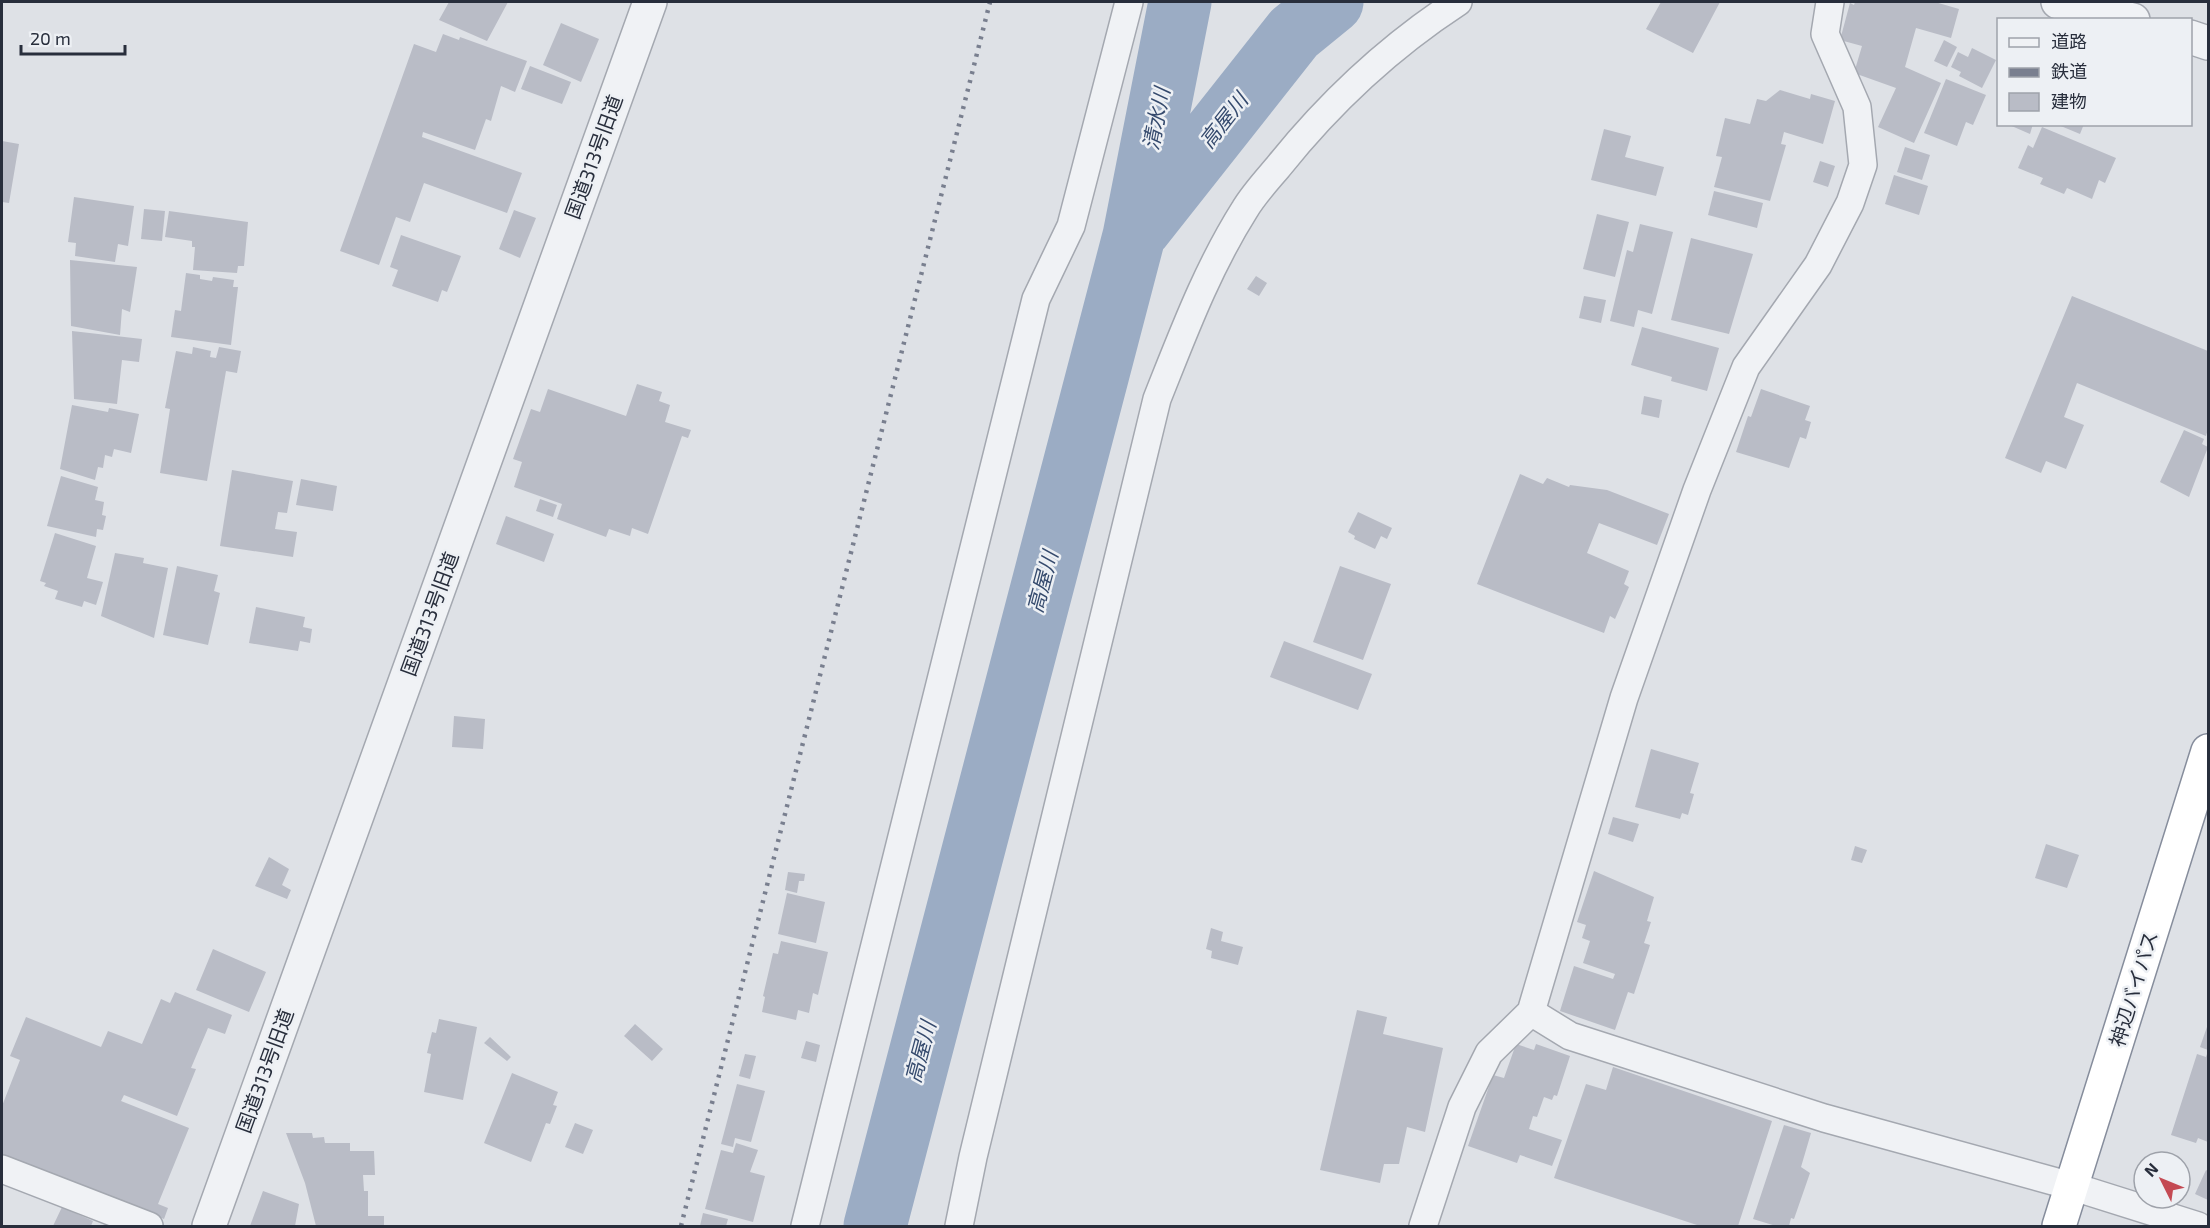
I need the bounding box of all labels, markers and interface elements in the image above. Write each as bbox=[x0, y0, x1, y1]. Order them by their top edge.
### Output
scale bar bbox=[21, 18, 124, 56]
legend bbox=[1997, 18, 2192, 126]
text: 20 m bbox=[30, 27, 71, 49]
text: 道路 bbox=[2051, 30, 2087, 52]
text: 鉄道 bbox=[2051, 60, 2087, 82]
water label: 清水川 bbox=[1137, 83, 1174, 152]
water label: 高屋川 bbox=[1194, 86, 1253, 153]
text: 建物 bbox=[2051, 90, 2087, 112]
street label: 国道313号旧道 bbox=[560, 91, 627, 222]
water label: 高屋川 bbox=[1021, 546, 1062, 615]
street label: 国道313号旧道 bbox=[396, 548, 463, 679]
street label: 神辺バイパス bbox=[2104, 928, 2162, 1049]
street label: 国道313号旧道 bbox=[231, 1005, 298, 1136]
water label: 高屋川 bbox=[899, 1016, 940, 1085]
north arrow bbox=[2132, 1150, 2192, 1210]
text: N bbox=[2140, 1159, 2162, 1180]

